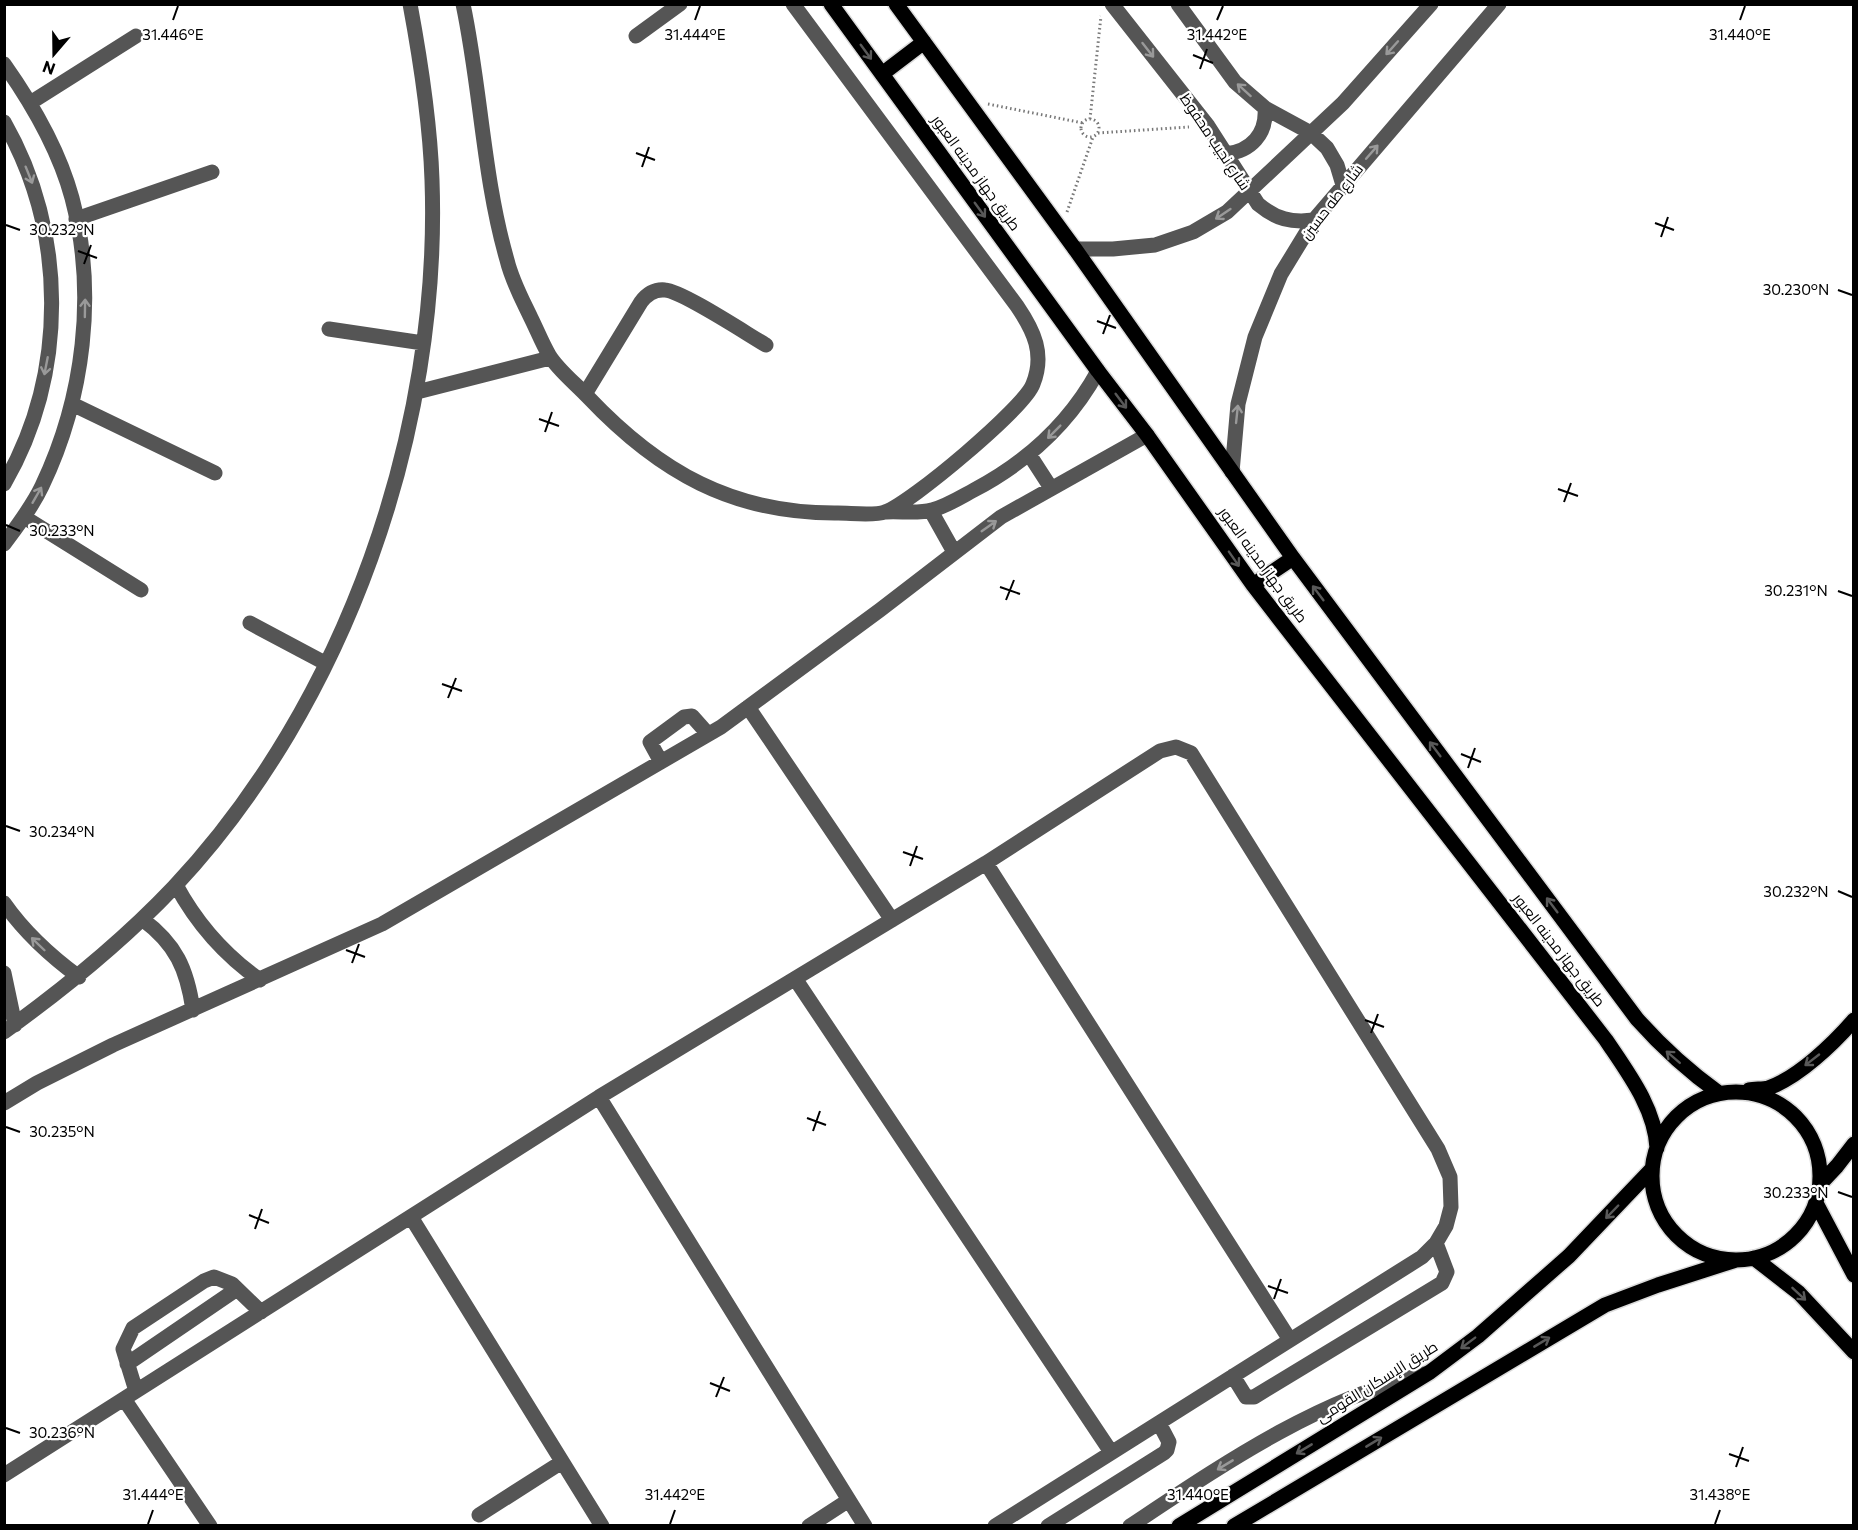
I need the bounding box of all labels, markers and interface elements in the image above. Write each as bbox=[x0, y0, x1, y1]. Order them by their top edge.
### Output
north arrow bbox=[24, 24, 84, 84]
text: 31.446°E bbox=[142, 25, 204, 43]
text: 31.444°E bbox=[664, 25, 726, 43]
text: 31.442°E bbox=[1187, 25, 1247, 43]
text: 31.440°E bbox=[1709, 25, 1771, 43]
one-way arrow bbox=[1385, 40, 1399, 55]
one-way arrow bbox=[1141, 42, 1154, 58]
one-way arrow bbox=[860, 43, 872, 59]
text: N bbox=[40, 58, 58, 80]
one-way arrow bbox=[1237, 83, 1252, 97]
street label: شارع نجيب محفوظ bbox=[1174, 90, 1255, 195]
street label: طريق جهاز مدينه العبور bbox=[926, 110, 1025, 235]
one-way arrow bbox=[1365, 145, 1379, 160]
street label: شارع طه حسين bbox=[1296, 160, 1369, 245]
one-way arrow bbox=[24, 165, 35, 183]
one-way arrow bbox=[974, 201, 987, 217]
one-way arrow bbox=[1215, 207, 1232, 220]
text: 30.232°N bbox=[29, 220, 95, 238]
text: 30.230°N bbox=[1763, 280, 1829, 298]
one-way arrow bbox=[79, 298, 90, 318]
one-way arrow bbox=[40, 356, 51, 375]
one-way arrow bbox=[1114, 392, 1127, 408]
one-way arrow bbox=[1232, 404, 1243, 424]
one-way arrow bbox=[1047, 425, 1061, 440]
one-way arrow bbox=[31, 487, 43, 504]
street label: طريق جهاز مدينه العبور bbox=[1213, 502, 1312, 627]
one-way arrow bbox=[980, 520, 996, 532]
text: 30.233°N bbox=[29, 521, 95, 539]
one-way arrow bbox=[1228, 551, 1240, 567]
text: 30.231°N bbox=[1764, 581, 1828, 599]
one-way arrow bbox=[1312, 585, 1325, 601]
one-way arrow bbox=[1429, 741, 1441, 757]
text: 30.234°N bbox=[29, 822, 95, 840]
text: 30.232°N bbox=[1763, 882, 1829, 900]
street label: طريق جهاز مدينه العبور bbox=[1508, 888, 1610, 1011]
one-way arrow bbox=[1545, 897, 1558, 913]
one-way arrow bbox=[30, 936, 45, 951]
one-way arrow bbox=[1666, 1050, 1681, 1064]
one-way arrow bbox=[1804, 1054, 1820, 1067]
text: 30.235°N bbox=[29, 1122, 95, 1140]
text: 30.233°N bbox=[1763, 1183, 1829, 1201]
one-way arrow bbox=[1605, 1205, 1620, 1220]
one-way arrow bbox=[1792, 1287, 1807, 1302]
street label: طريق الإسكان القومى bbox=[1312, 1336, 1442, 1428]
one-way arrow bbox=[1533, 1336, 1550, 1348]
one-way arrow bbox=[1460, 1337, 1476, 1350]
text: 30.236°N bbox=[29, 1423, 95, 1441]
one-way arrow bbox=[1365, 1436, 1382, 1448]
one-way arrow bbox=[1296, 1443, 1313, 1455]
one-way arrow bbox=[1217, 1459, 1234, 1471]
text: 31.444°E bbox=[122, 1485, 184, 1503]
text: 31.442°E bbox=[645, 1485, 705, 1503]
text: 31.440°E bbox=[1167, 1485, 1229, 1503]
text: 31.438°E bbox=[1690, 1485, 1751, 1503]

